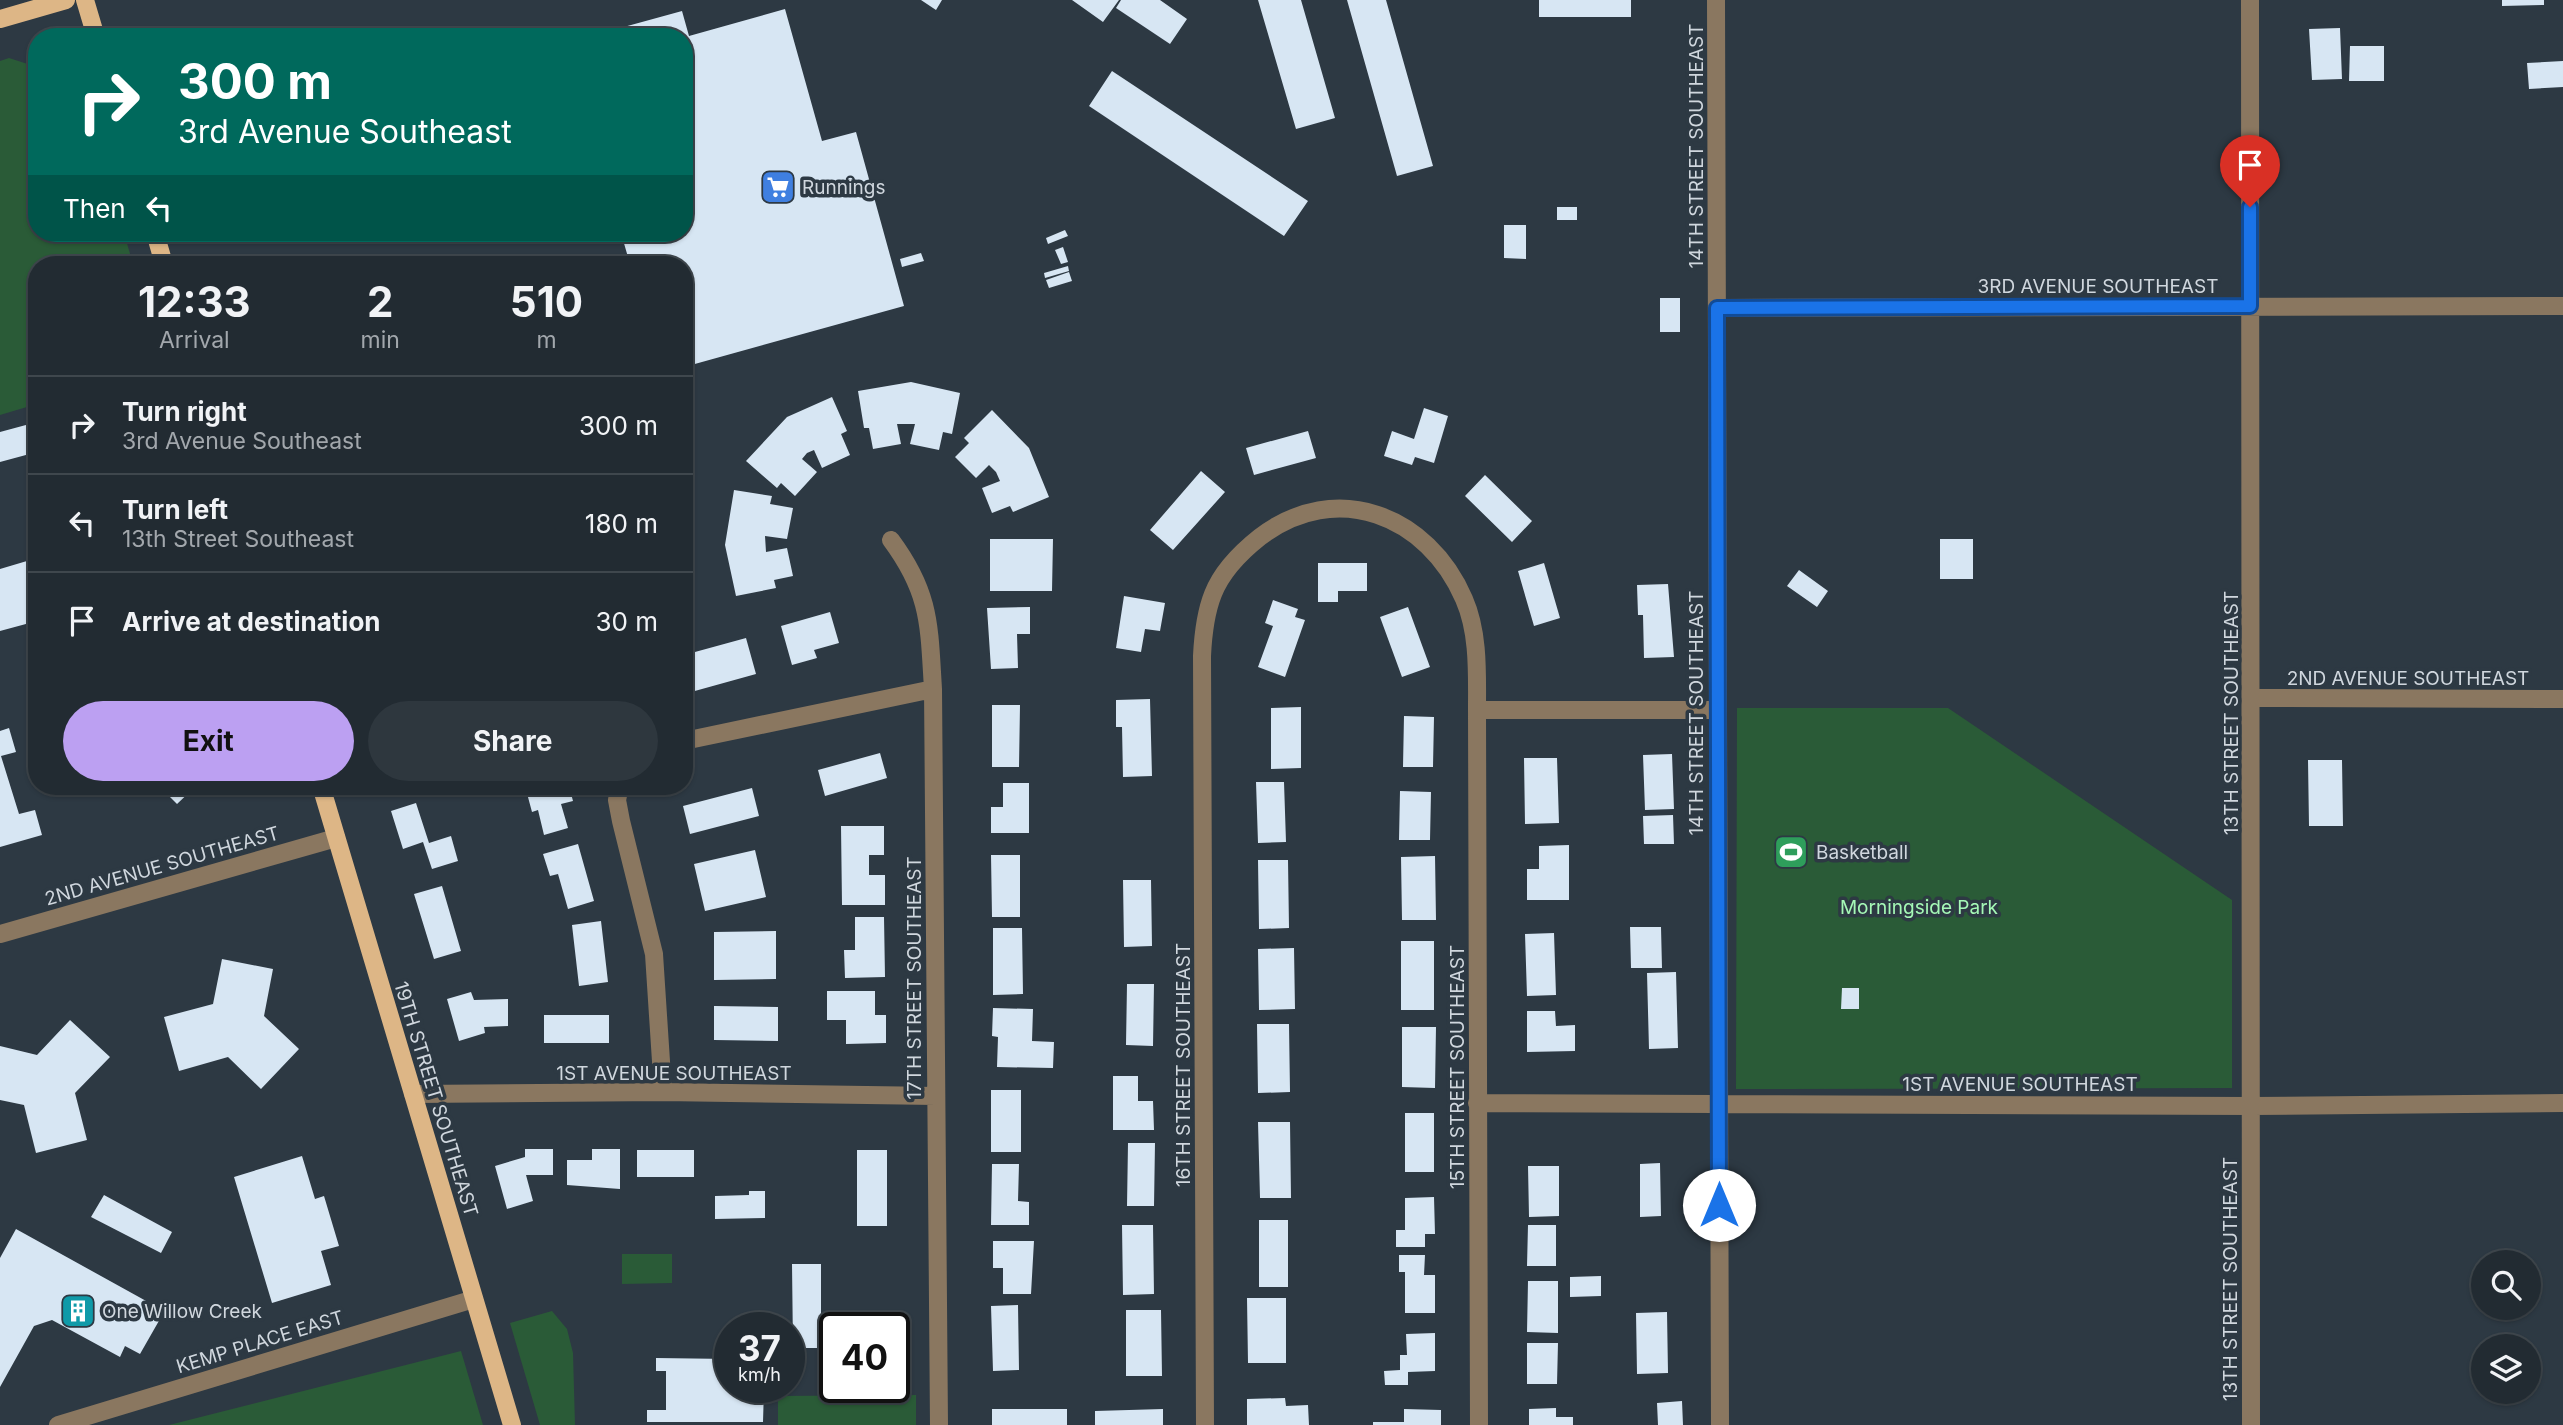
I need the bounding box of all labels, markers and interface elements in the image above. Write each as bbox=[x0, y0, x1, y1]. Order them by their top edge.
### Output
street label: 14TH STREET SOUTHEAST bbox=[1685, 23, 1708, 269]
text: 300 m bbox=[178, 52, 332, 111]
icon: right bbox=[63, 56, 154, 147]
text: 3rd Avenue Southeast bbox=[178, 112, 512, 151]
pin bbox=[2220, 135, 2280, 207]
icon: arrive bbox=[2231, 146, 2269, 184]
supermarket icon: Runnings bbox=[759, 168, 797, 206]
place label: Runnings bbox=[802, 176, 885, 199]
icon: left bbox=[140, 189, 178, 227]
text: Then bbox=[63, 193, 126, 224]
street label: 3RD AVENUE SOUTHEAST bbox=[1978, 275, 2218, 298]
text: 12:33 bbox=[138, 276, 251, 327]
text: 2 bbox=[367, 276, 394, 327]
text: 510 bbox=[510, 276, 583, 327]
text: Arrival bbox=[159, 326, 230, 354]
text: min bbox=[361, 326, 400, 354]
text: m bbox=[536, 326, 557, 354]
text: Turn right bbox=[122, 396, 247, 427]
icon: right bbox=[63, 406, 101, 444]
text: 300 m bbox=[579, 410, 658, 441]
text: 3rd Avenue Southeast bbox=[122, 427, 362, 455]
text: Turn left bbox=[122, 494, 228, 525]
icon: left bbox=[63, 504, 101, 542]
text: 180 m bbox=[585, 508, 658, 539]
text: 13th Street Southeast bbox=[122, 525, 354, 553]
street label: 14TH STREET SOUTHEAST bbox=[1685, 590, 1708, 836]
street label: 13TH STREET SOUTHEAST bbox=[2220, 591, 2243, 835]
icon: arrive bbox=[63, 602, 101, 640]
text: Arrive at destination bbox=[122, 606, 381, 637]
text: 30 m bbox=[595, 606, 658, 637]
street label: 2ND AVENUE SOUTHEAST bbox=[2287, 667, 2529, 690]
button: Exit bbox=[63, 701, 354, 781]
button: Share bbox=[368, 701, 658, 781]
street label: 2ND AVENUE SOUTHEAST bbox=[42, 821, 282, 911]
sports icon: Basketball bbox=[1772, 833, 1810, 871]
place label: Basketball bbox=[1816, 841, 1908, 864]
street label: 17TH STREET SOUTHEAST bbox=[903, 856, 926, 1100]
park label: Morningside Park bbox=[1840, 896, 1999, 919]
street label: 16TH STREET SOUTHEAST bbox=[1172, 943, 1195, 1187]
street label: 15TH STREET SOUTHEAST bbox=[1446, 945, 1469, 1189]
street label: 19TH STREET SOUTHEAST bbox=[389, 979, 483, 1219]
street label: 1ST AVENUE SOUTHEAST bbox=[556, 1062, 792, 1085]
street label: 1ST AVENUE SOUTHEAST bbox=[1902, 1073, 2138, 1096]
street label: 13TH STREET SOUTHEAST bbox=[2219, 1157, 2242, 1401]
position arrow bbox=[1682, 1168, 1756, 1242]
map controls bbox=[2471, 1250, 2541, 1404]
button: search bbox=[2471, 1250, 2541, 1320]
building icon: One Willow Creek bbox=[59, 1292, 97, 1330]
place label: One Willow Creek bbox=[102, 1300, 263, 1323]
street label: KEMP PLACE EAST bbox=[174, 1306, 346, 1378]
speed limit sign: 40 bbox=[819, 1312, 910, 1403]
text: 37 bbox=[738, 1327, 781, 1369]
button: layers bbox=[2471, 1334, 2541, 1404]
text: km/h bbox=[738, 1364, 781, 1385]

